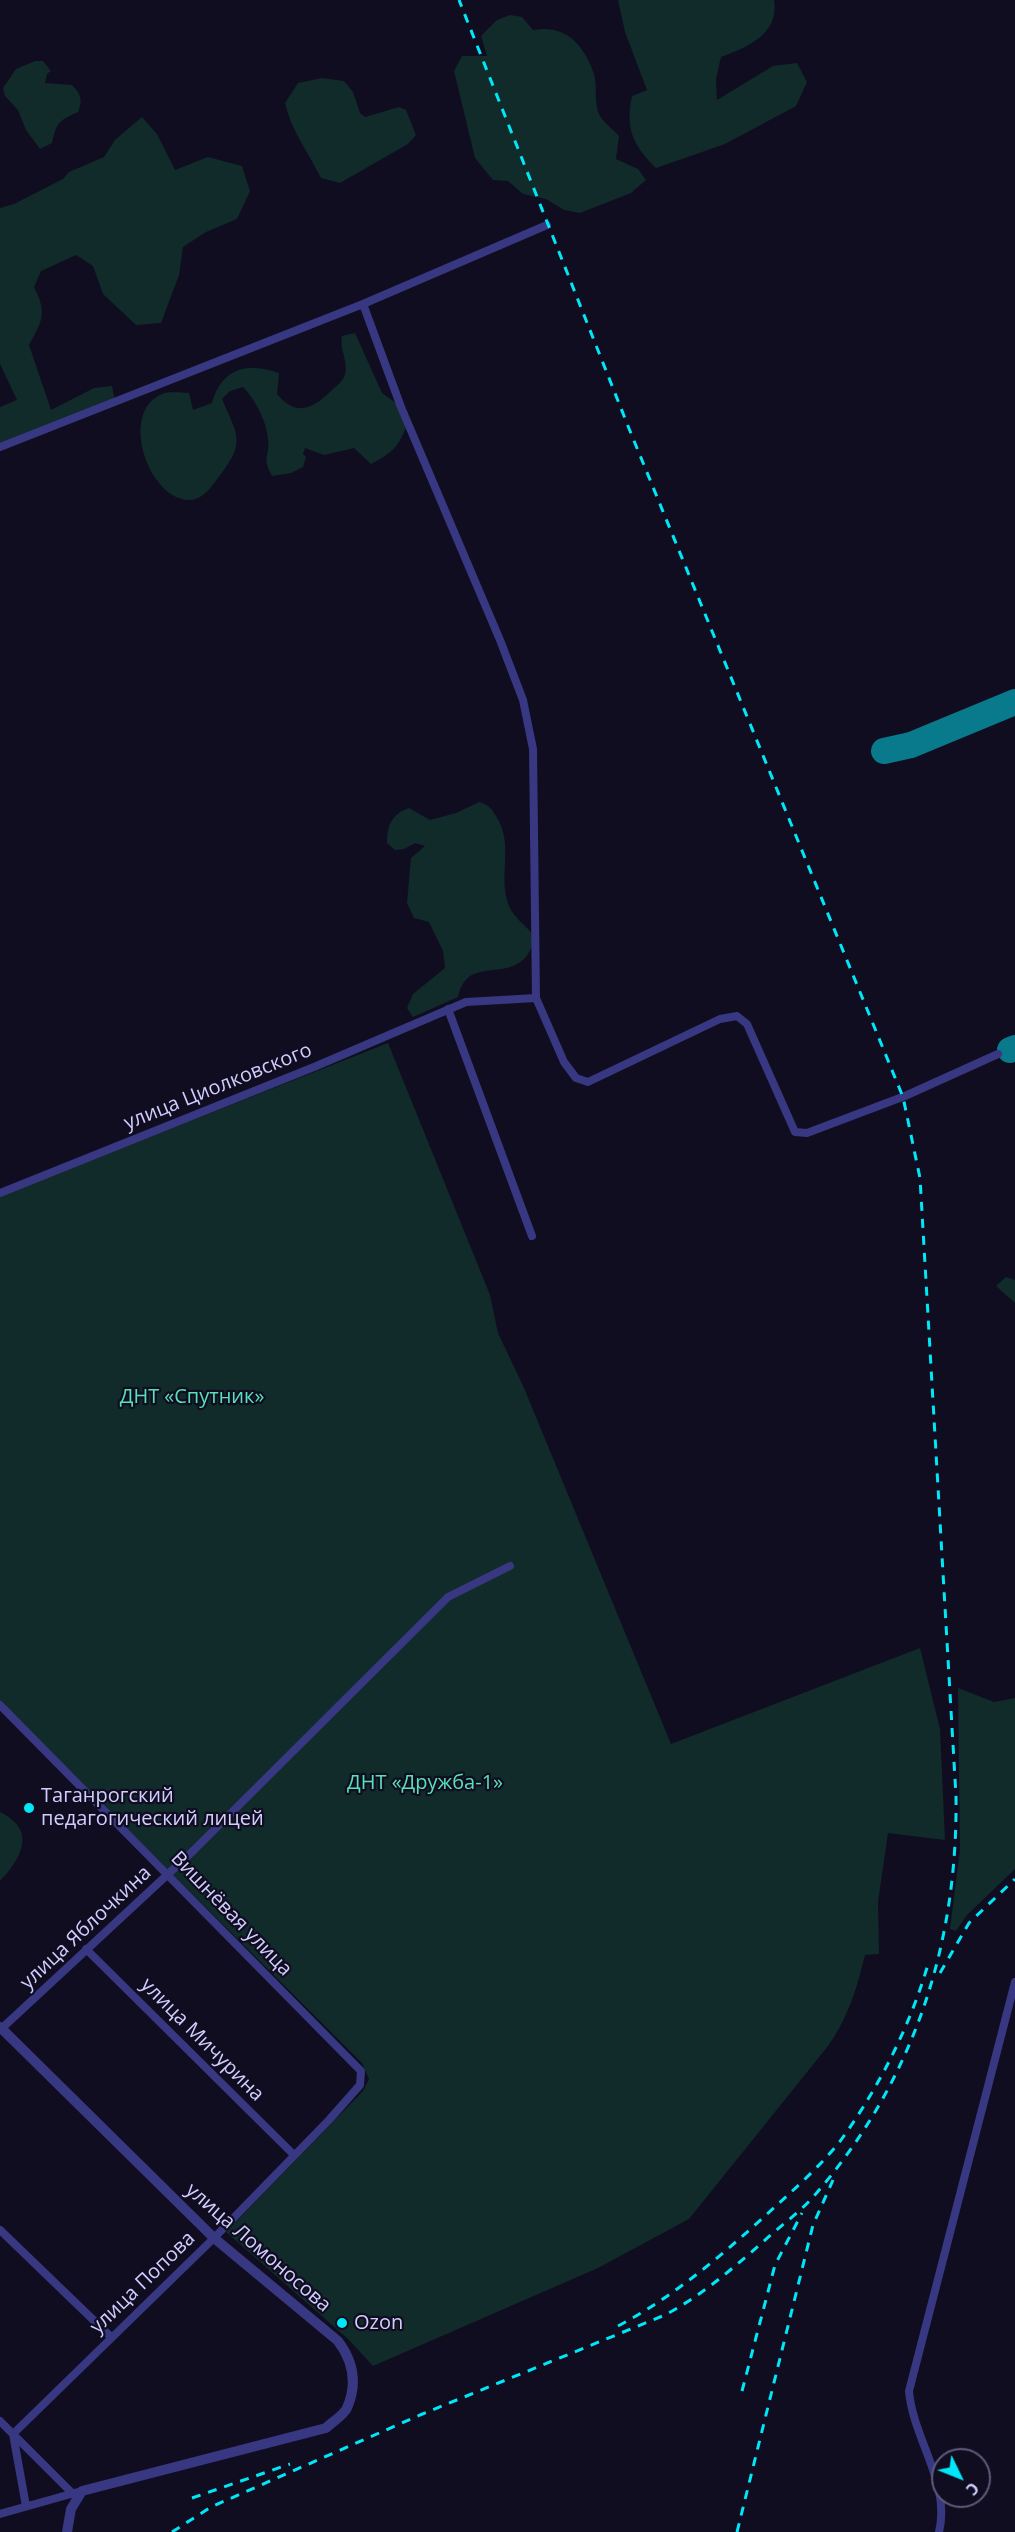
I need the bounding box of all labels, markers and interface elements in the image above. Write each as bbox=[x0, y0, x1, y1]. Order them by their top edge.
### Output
street label: улица Циолковского bbox=[121, 1038, 315, 1136]
park label: ДНТ «Спутник» bbox=[120, 1385, 264, 1409]
park label: ДНТ «Дружба-1» bbox=[347, 1771, 503, 1795]
place label: Таганрогский педагогический лицей bbox=[41, 1784, 264, 1831]
marker: Таганрогский педагогический лицей bbox=[22, 1801, 36, 1815]
street label: Вишнёвая улица bbox=[165, 1847, 297, 1981]
street label: улица Яблочкина bbox=[16, 1861, 156, 1995]
street label: улица Мичурина bbox=[135, 1973, 269, 2107]
street label: улица Ломоносова bbox=[180, 2178, 336, 2318]
street label: улица Попова bbox=[86, 2227, 200, 2339]
place label: Ozon bbox=[354, 2311, 403, 2335]
marker: Ozon bbox=[335, 2316, 349, 2330]
north arrow bbox=[931, 2448, 991, 2508]
text: С bbox=[961, 2478, 984, 2500]

